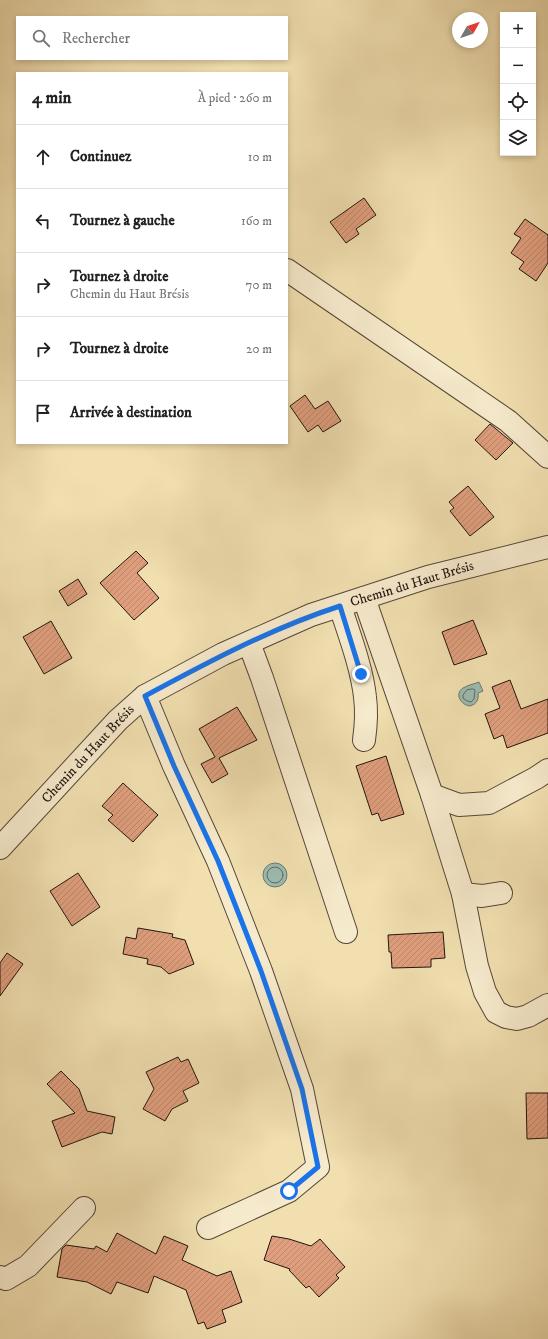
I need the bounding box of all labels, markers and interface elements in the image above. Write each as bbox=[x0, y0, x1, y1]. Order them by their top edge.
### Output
north arrow bbox=[452, 12, 488, 48]
map controls bbox=[500, 12, 536, 156]
button: + bbox=[500, 12, 536, 48]
search box bbox=[16, 16, 288, 60]
icon: search bbox=[30, 27, 52, 49]
text: Rechercher bbox=[62, 29, 130, 48]
button: − bbox=[500, 48, 536, 84]
button: locate bbox=[500, 84, 536, 120]
text: 4 min bbox=[32, 87, 71, 109]
text: À pied · 260 m bbox=[198, 90, 272, 106]
button: layers bbox=[500, 120, 536, 156]
icon: ahead bbox=[32, 146, 54, 168]
text: Continuez bbox=[70, 147, 131, 166]
text: 10 m bbox=[248, 149, 272, 165]
icon: left bbox=[32, 210, 54, 232]
text: Tournez à gauche bbox=[70, 211, 175, 230]
text: 160 m bbox=[241, 213, 272, 229]
text: Tournez à droite bbox=[70, 267, 168, 286]
icon: right bbox=[32, 274, 54, 296]
text: 70 m bbox=[246, 277, 272, 293]
text: Chemin du Haut Brésis bbox=[70, 286, 189, 302]
icon: right bbox=[32, 338, 54, 360]
text: Tournez à droite bbox=[70, 339, 168, 358]
text: 20 m bbox=[246, 341, 272, 357]
icon: arrive bbox=[32, 402, 54, 424]
text: Arrivée à destination bbox=[70, 403, 192, 422]
street label: Chemin du Haut Brésis bbox=[348, 557, 476, 611]
route end bbox=[352, 665, 370, 683]
street label: Chemin du Haut Brésis bbox=[38, 701, 139, 807]
route start bbox=[280, 1182, 298, 1200]

